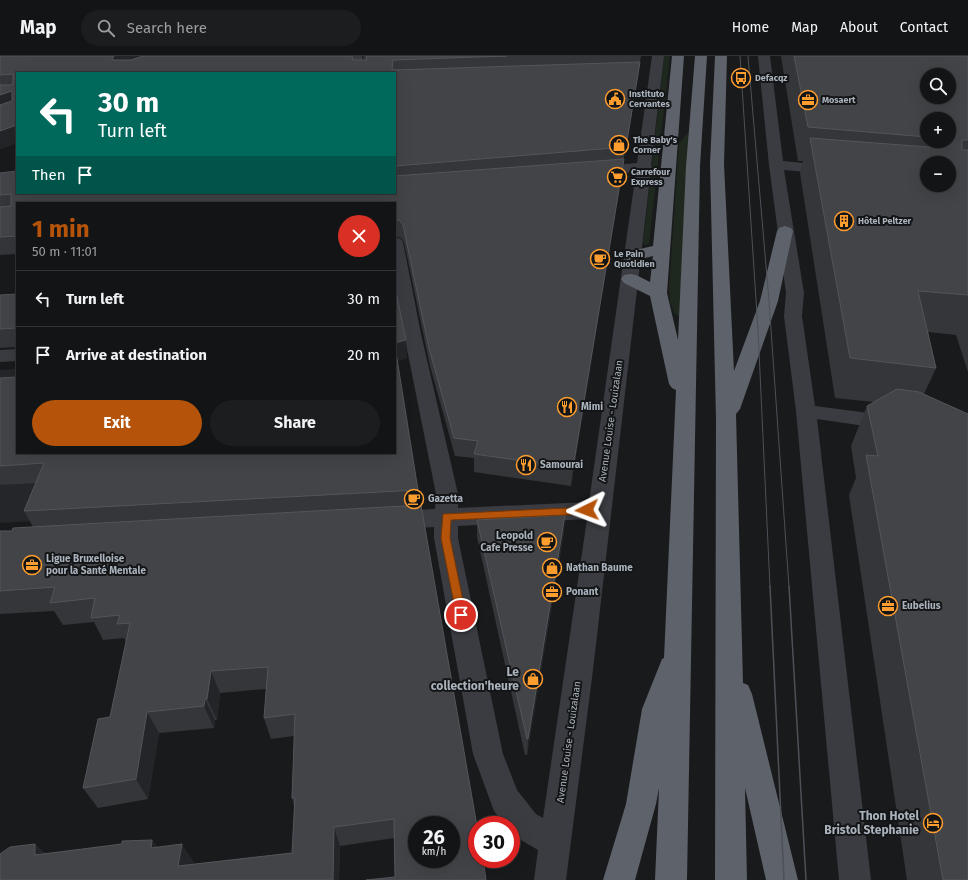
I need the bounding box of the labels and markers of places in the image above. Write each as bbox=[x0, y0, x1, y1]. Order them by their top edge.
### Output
bus stop icon: Defacqz bbox=[730, 67, 752, 89]
place label: Defacqz bbox=[755, 73, 787, 83]
public building icon: Instituto Cervantes bbox=[604, 88, 626, 110]
place label: Instituto Cervantes bbox=[629, 89, 670, 109]
office icon: Mosaert bbox=[797, 89, 819, 111]
place label: Mosaert bbox=[822, 95, 856, 105]
shop icon: The Baby's Corner bbox=[608, 134, 630, 156]
place label: The Baby's Corner bbox=[633, 135, 678, 155]
supermarket icon: Carrefour Express bbox=[606, 166, 628, 188]
place label: Carrefour Express bbox=[631, 167, 670, 187]
building icon: Hôtel Peltzer bbox=[833, 210, 855, 232]
place label: Hôtel Peltzer bbox=[858, 216, 912, 226]
cafe icon: Le Pain Quotidien bbox=[589, 248, 611, 270]
place label: Le Pain Quotidien bbox=[614, 249, 655, 269]
restaurant icon: Mimi bbox=[556, 396, 578, 418]
place label: Mimi bbox=[581, 401, 603, 413]
restaurant icon: Samourai bbox=[515, 454, 537, 476]
place label: Samourai bbox=[540, 459, 583, 471]
cafe icon: Gazetta bbox=[403, 488, 425, 510]
place label: Gazetta bbox=[428, 493, 464, 505]
place label: Leopold Cafe Presse bbox=[480, 530, 533, 554]
cafe icon: Leopold Cafe Presse bbox=[536, 531, 558, 553]
place label: Ligue Bruxelloise pour la Santé Mentale bbox=[46, 553, 146, 577]
office icon: Ligue Bruxelloise pour la Santé Mentale bbox=[21, 554, 43, 576]
shop icon: Nathan Baume bbox=[541, 557, 563, 579]
place label: Nathan Baume bbox=[566, 562, 633, 574]
office icon: Ponant bbox=[541, 581, 563, 603]
place label: Ponant bbox=[566, 586, 599, 598]
office icon: Eubelius bbox=[877, 595, 899, 617]
pin bbox=[444, 598, 478, 632]
place label: Eubelius bbox=[902, 600, 941, 612]
place label: Le collection'heure bbox=[431, 665, 519, 693]
shop icon: Le collection'heure bbox=[522, 668, 544, 690]
place label: Thon Hotel Bristol Stephanie bbox=[824, 809, 919, 837]
hotel icon: Thon Hotel Bristol Stephanie bbox=[922, 812, 944, 834]

